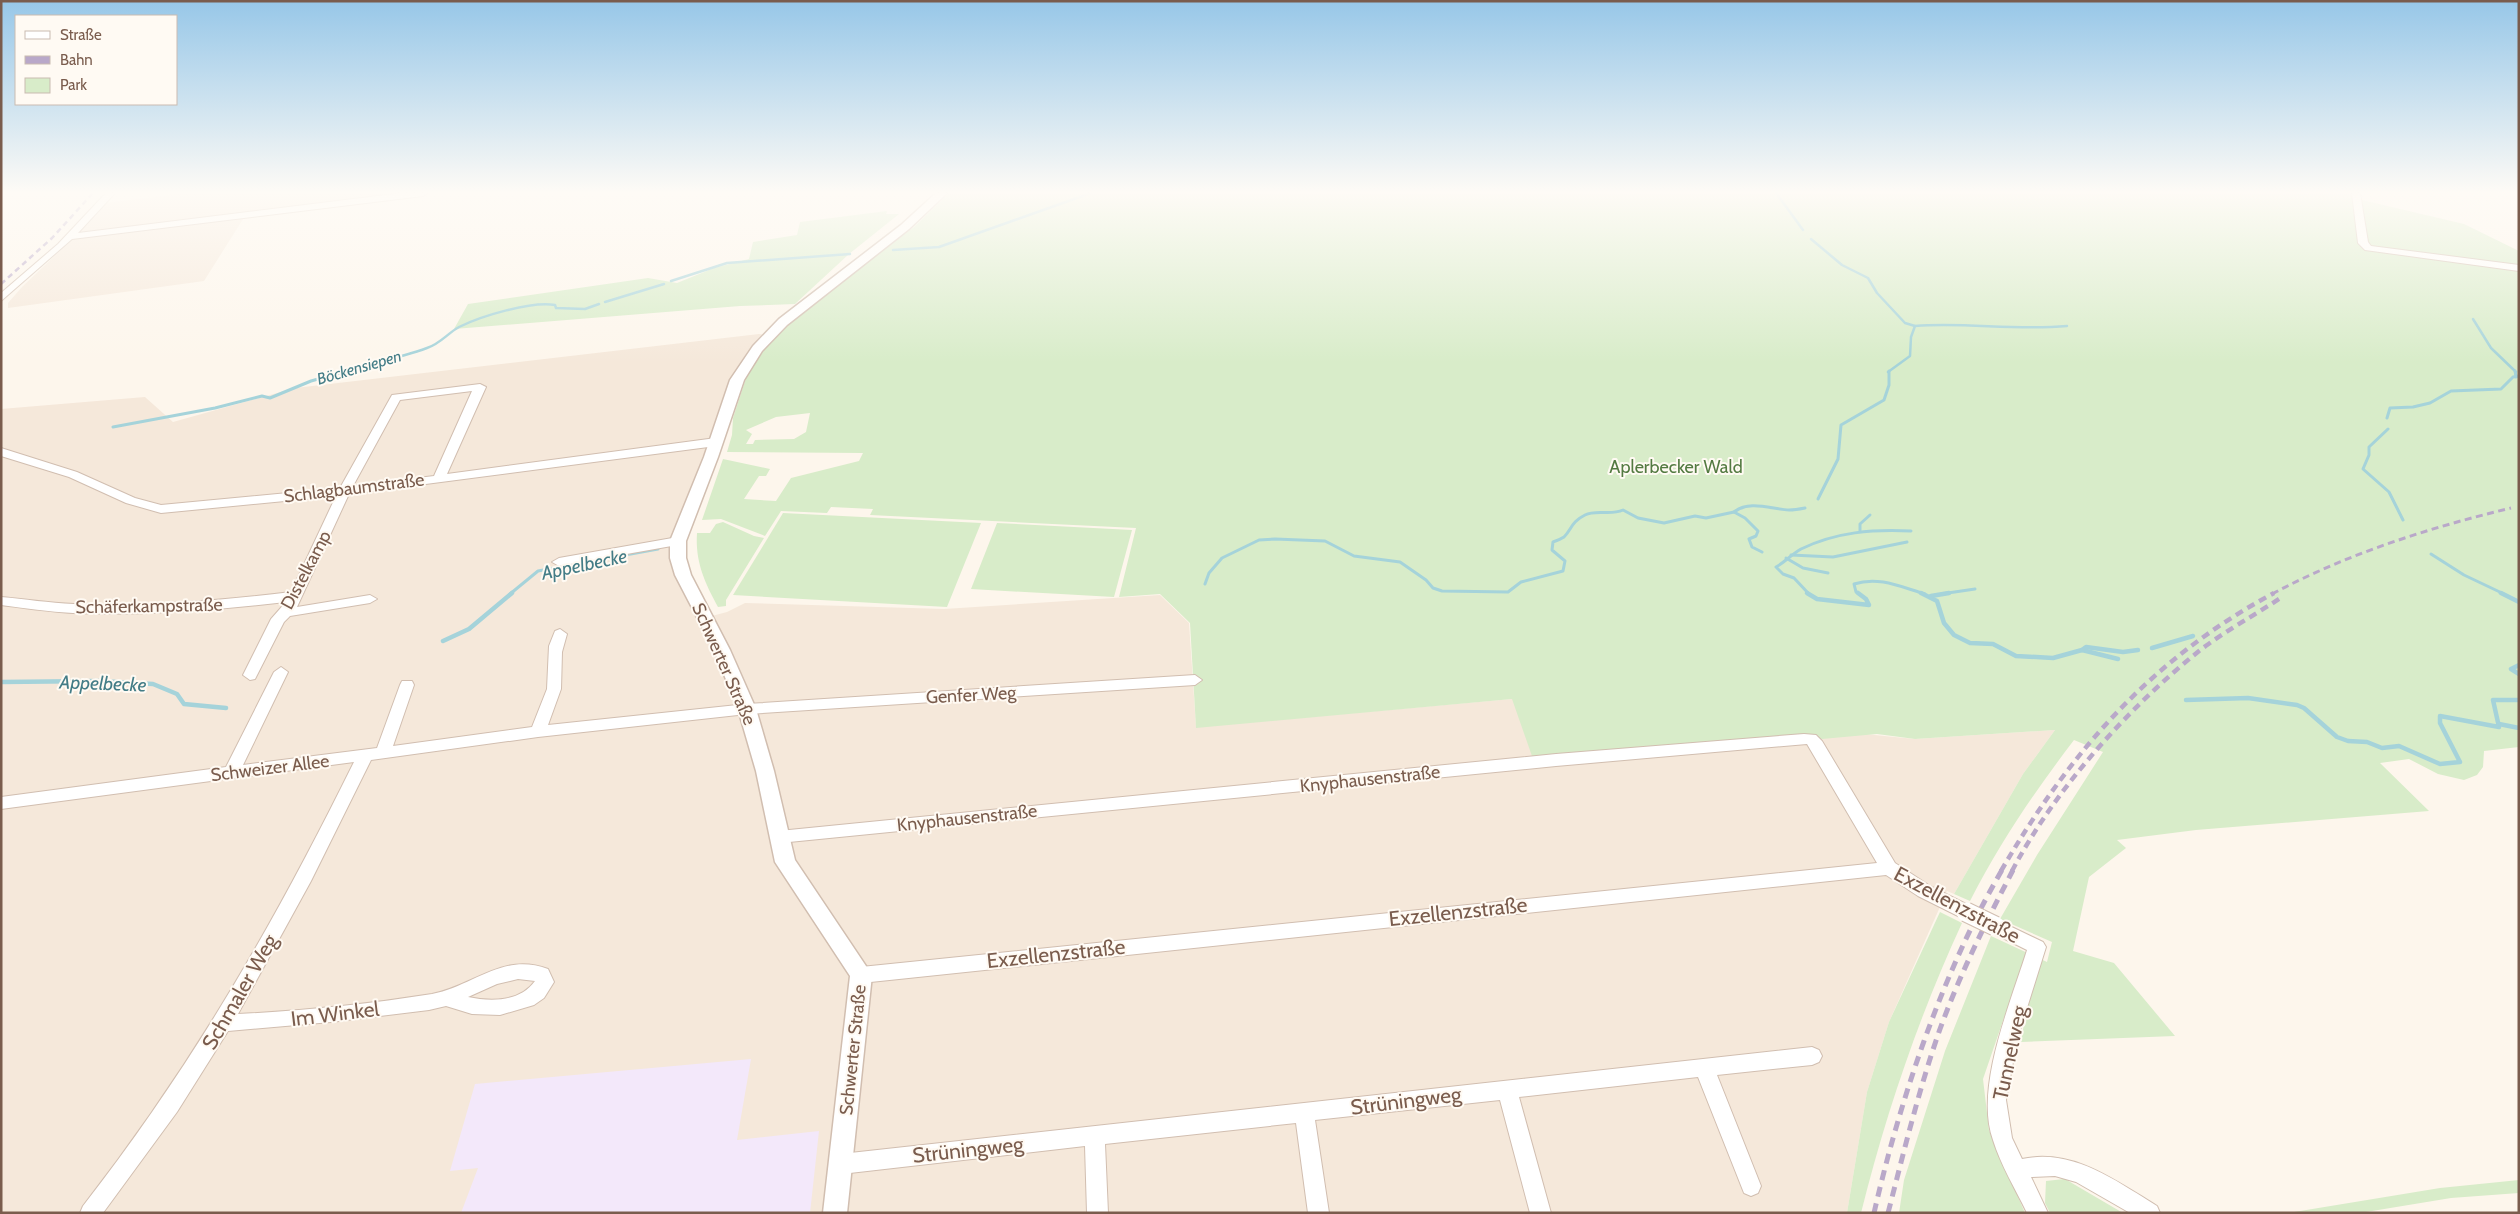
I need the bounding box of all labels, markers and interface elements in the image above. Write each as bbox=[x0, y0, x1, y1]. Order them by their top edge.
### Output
legend bbox=[15, 15, 178, 105]
text: Straße bbox=[60, 26, 102, 44]
text: Bahn bbox=[60, 51, 93, 69]
text: Park bbox=[60, 76, 87, 94]
water label: Böckensiepen bbox=[315, 346, 404, 389]
park label: Aplerbecker Wald bbox=[1609, 456, 1743, 478]
street label: Schlagbaumstraße bbox=[282, 468, 426, 508]
street label: Distelkamp bbox=[276, 527, 336, 613]
water label: Appelbecke bbox=[538, 544, 629, 585]
street label: Schäferkampstraße bbox=[75, 594, 223, 618]
street label: Schwerter Straße bbox=[687, 600, 761, 728]
water label: Appelbecke bbox=[58, 670, 147, 697]
street label: Genfer Weg bbox=[925, 682, 1018, 708]
street label: Schweizer Allee bbox=[209, 750, 331, 786]
street label: Knyphausenstraße bbox=[1299, 761, 1441, 797]
street label: Knyphausenstraße bbox=[896, 800, 1038, 836]
street label: Exzellenzstraße bbox=[1890, 861, 2025, 948]
street label: Exzellenzstraße bbox=[1387, 892, 1529, 931]
street label: Schmaler Weg bbox=[197, 929, 283, 1054]
street label: Exzellenzstraße bbox=[985, 934, 1127, 973]
street label: Schwerter Straße bbox=[835, 984, 871, 1116]
street label: Im Winkel bbox=[289, 996, 381, 1031]
street label: Tunnelweg bbox=[1987, 1003, 2032, 1102]
street label: Strüningweg bbox=[1349, 1081, 1463, 1120]
street label: Strüningweg bbox=[911, 1131, 1025, 1168]

